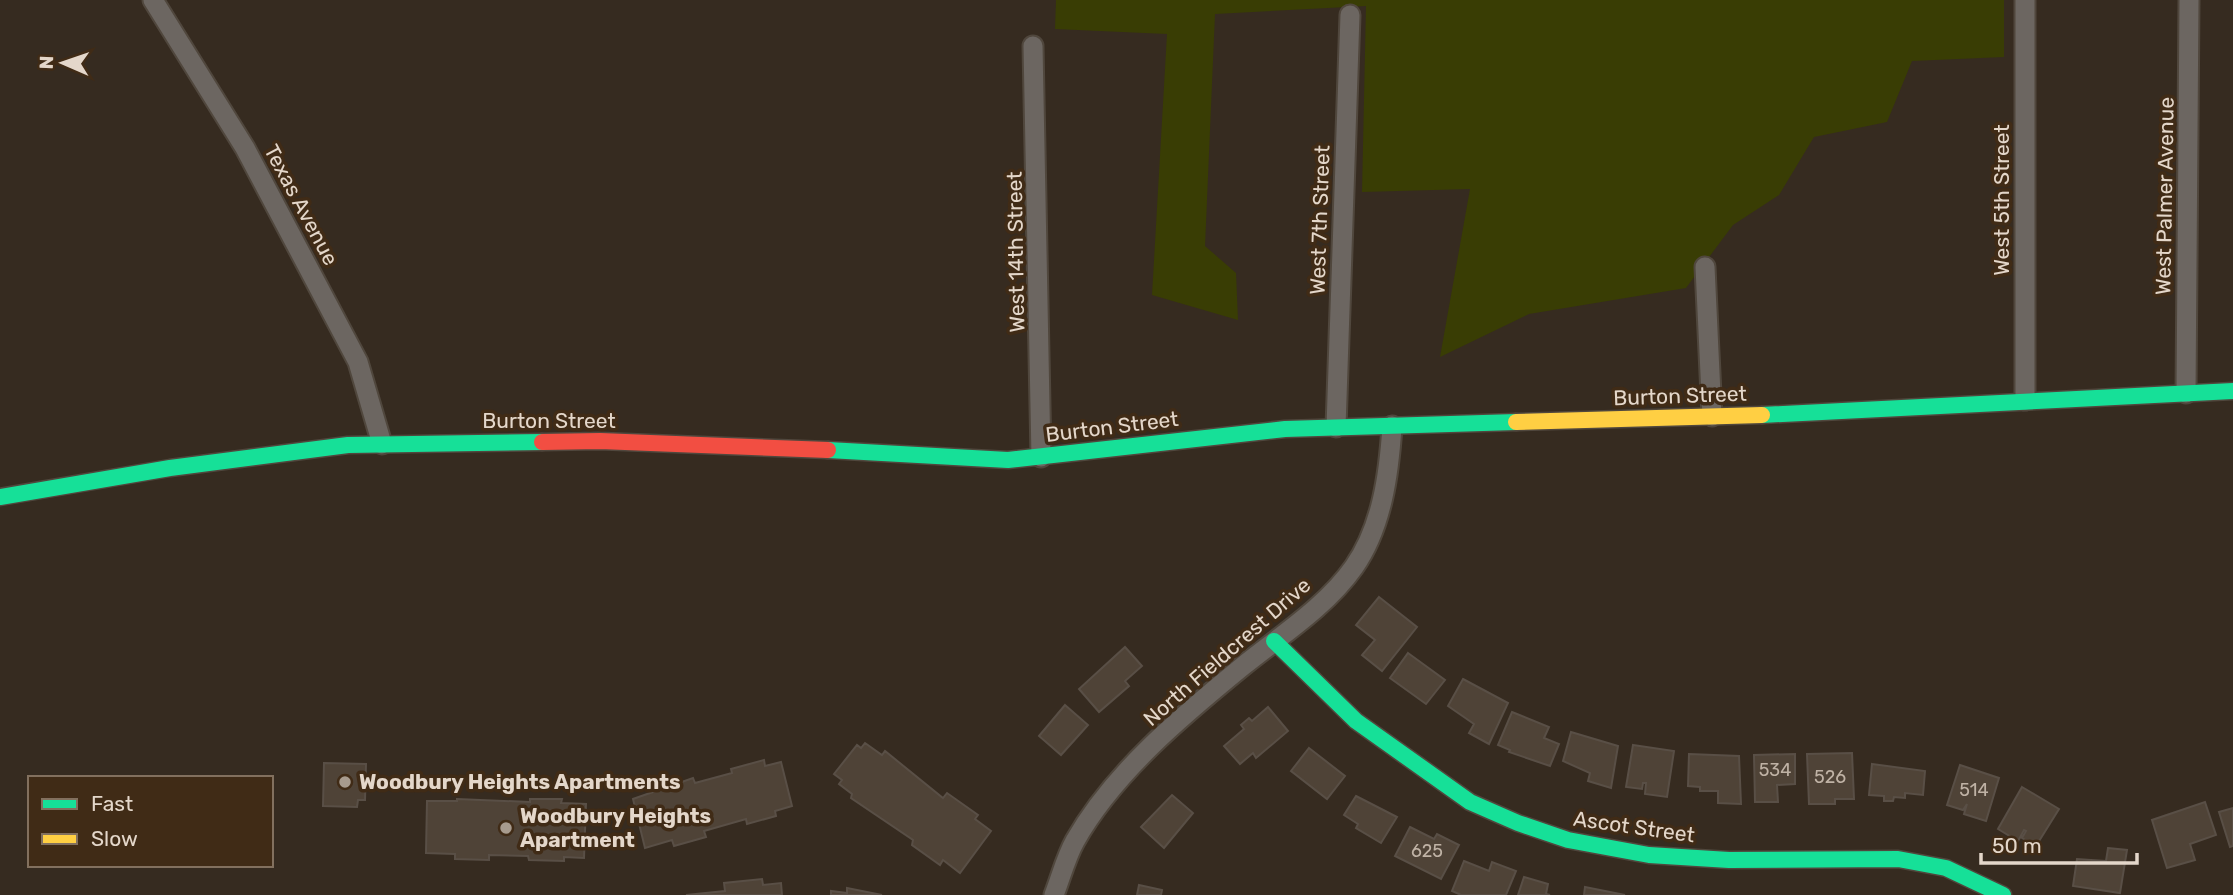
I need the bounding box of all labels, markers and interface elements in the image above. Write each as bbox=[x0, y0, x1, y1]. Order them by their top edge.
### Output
north arrow bbox=[28, 28, 98, 98]
text: N bbox=[35, 55, 58, 70]
street label: West Palmer Avenue bbox=[2150, 97, 2179, 295]
street label: West 5th Street bbox=[1989, 124, 2014, 276]
street label: Texas Avenue bbox=[259, 140, 344, 269]
street label: West 7th Street bbox=[1304, 145, 1335, 295]
street label: West 14th Street bbox=[1002, 171, 1029, 333]
street label: Burton Street bbox=[1613, 381, 1747, 410]
street label: Burton Street bbox=[1044, 406, 1180, 447]
street label: Burton Street bbox=[482, 408, 616, 433]
street label: North Fieldcrest Drive bbox=[1138, 572, 1315, 731]
house number: 534 bbox=[1759, 759, 1791, 781]
house number: 526 bbox=[1814, 766, 1846, 788]
place label: Woodbury Heights Apartments bbox=[359, 769, 681, 794]
marker: Woodbury Heights Apartments bbox=[337, 774, 353, 790]
legend bbox=[28, 776, 273, 867]
house number: 514 bbox=[1959, 779, 1989, 801]
text: Fast bbox=[91, 791, 133, 816]
place label: Woodbury Heights Apartment bbox=[520, 803, 711, 852]
street label: Ascot Street bbox=[1572, 806, 1696, 847]
marker: Woodbury Heights Apartment bbox=[498, 820, 514, 836]
scale bar bbox=[1981, 822, 2137, 866]
text: Slow bbox=[91, 826, 138, 851]
text: 50 m bbox=[1992, 833, 2042, 858]
house number: 625 bbox=[1411, 840, 1443, 862]

